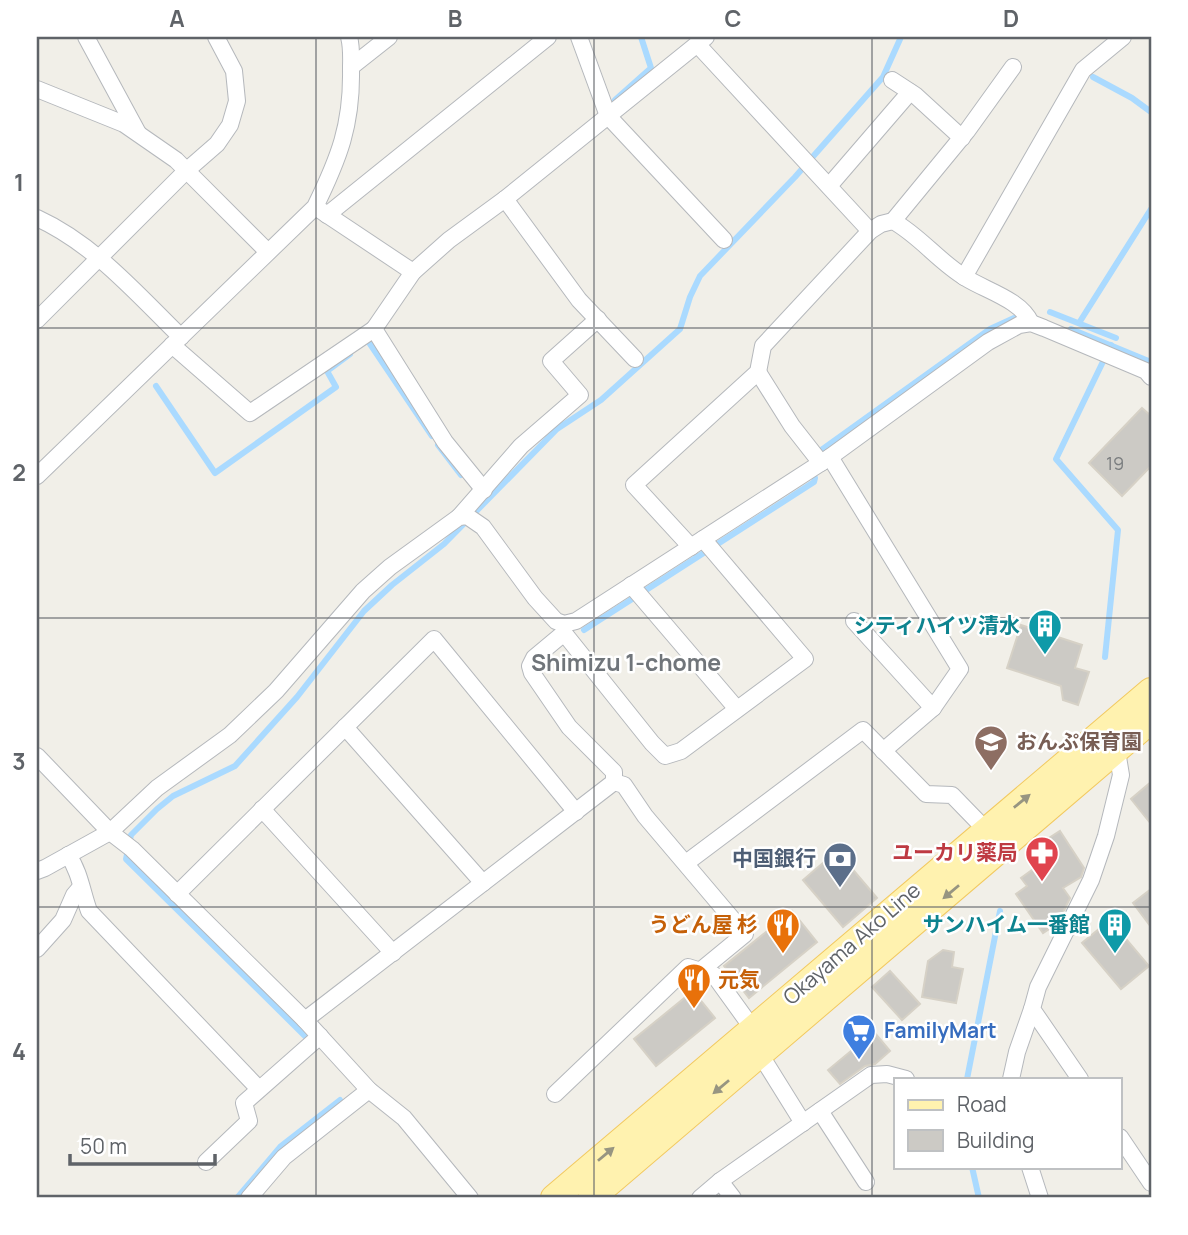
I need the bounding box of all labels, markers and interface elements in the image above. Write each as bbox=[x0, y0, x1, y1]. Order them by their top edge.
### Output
text: A bbox=[169, 2, 185, 34]
text: B bbox=[448, 2, 462, 34]
text: C bbox=[725, 2, 742, 34]
text: D bbox=[1003, 2, 1019, 34]
text: 1 bbox=[14, 166, 24, 198]
house number: 19 bbox=[1106, 451, 1124, 475]
text: 2 bbox=[12, 456, 26, 488]
building icon: シティハイツ清水 bbox=[1026, 607, 1064, 656]
place label: シティハイツ清水 bbox=[854, 611, 1020, 639]
district label: Shimizu 1-chome bbox=[531, 646, 721, 678]
school or university icon: おんぷ保育園 bbox=[972, 723, 1010, 772]
place label: おんぷ保育園 bbox=[1016, 727, 1142, 755]
text: 3 bbox=[12, 745, 26, 777]
one-way arrow bbox=[1012, 793, 1030, 808]
pharmacy icon: ユーカリ薬局 bbox=[1023, 834, 1061, 883]
place label: ユーカリ薬局 bbox=[892, 838, 1018, 866]
bank icon: 中国銀行 bbox=[821, 840, 859, 889]
place label: 中国銀行 bbox=[732, 844, 816, 872]
street label: Okayama Ako Line bbox=[777, 876, 926, 1011]
one-way arrow bbox=[942, 884, 959, 899]
restaurant icon: うどん屋 杉 bbox=[764, 906, 802, 955]
building icon: サンハイム一番館 bbox=[1096, 906, 1134, 955]
place label: うどん屋 杉 bbox=[649, 910, 758, 938]
place label: サンハイム一番館 bbox=[923, 910, 1090, 938]
restaurant icon: 元気 bbox=[675, 961, 713, 1010]
place label: 元気 bbox=[718, 965, 760, 993]
supermarket icon: FamilyMart bbox=[840, 1012, 878, 1061]
place label: FamilyMart bbox=[884, 1016, 997, 1044]
text: 4 bbox=[12, 1035, 26, 1067]
legend bbox=[894, 1078, 1122, 1168]
one-way arrow bbox=[713, 1079, 730, 1094]
text: Road bbox=[957, 1090, 1007, 1118]
scale bar bbox=[70, 1123, 215, 1167]
text: Building bbox=[957, 1126, 1034, 1154]
text: 50 m bbox=[80, 1132, 127, 1160]
one-way arrow bbox=[597, 1147, 614, 1162]

